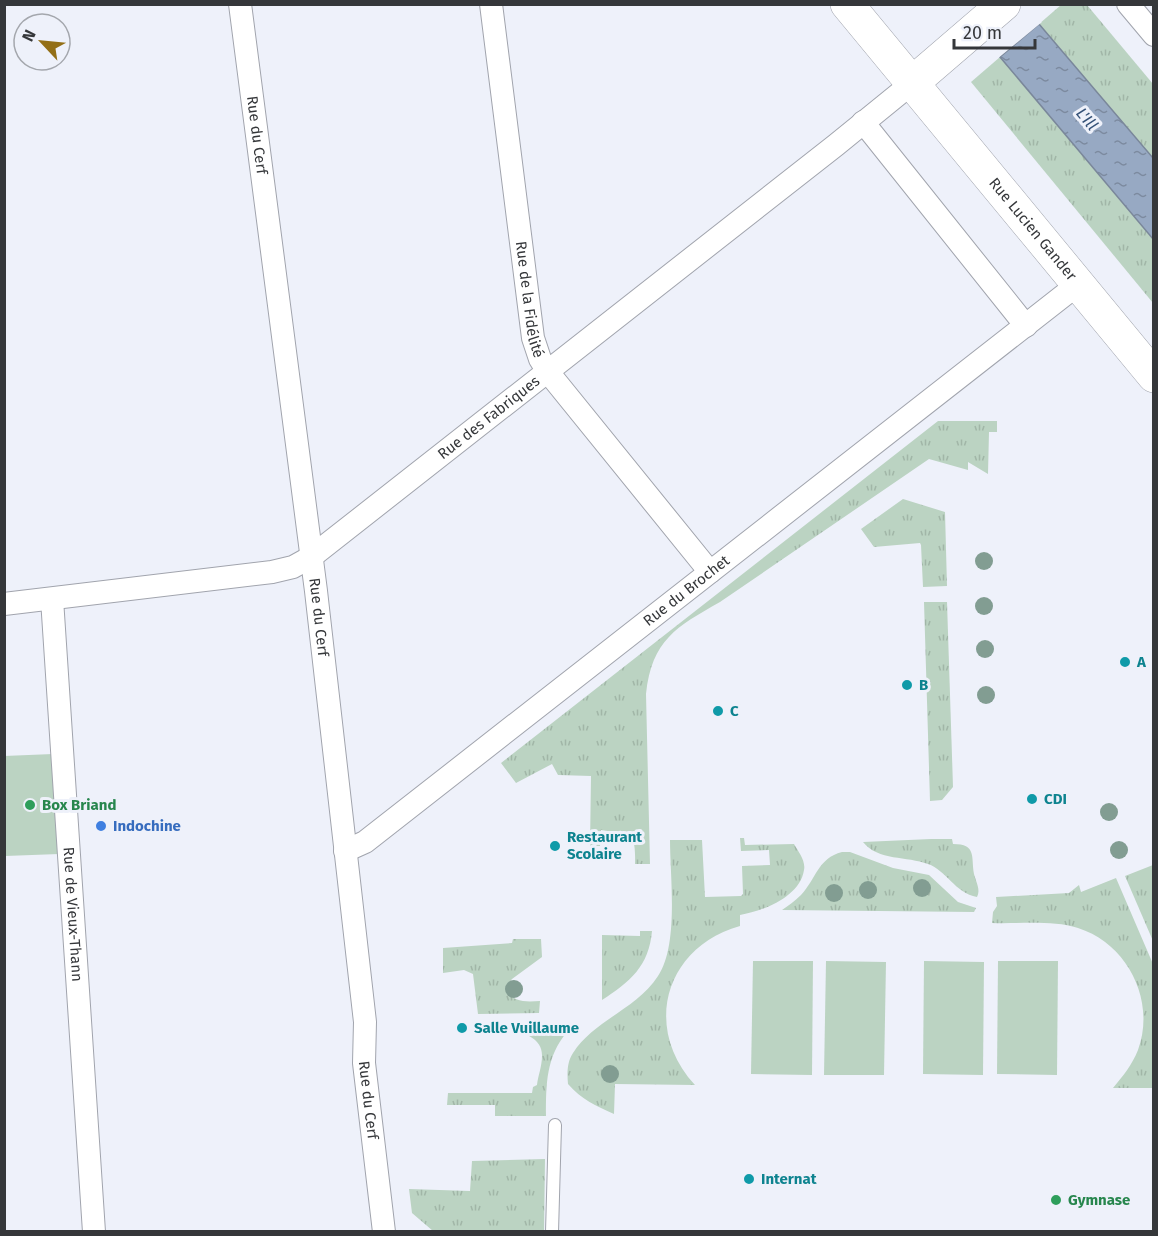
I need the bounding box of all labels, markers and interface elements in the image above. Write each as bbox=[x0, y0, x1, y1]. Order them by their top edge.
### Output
north arrow bbox=[12, 12, 72, 72]
scale bar bbox=[954, 12, 1035, 50]
text: 20 m bbox=[963, 22, 1002, 44]
text: N bbox=[18, 27, 40, 45]
street label: Rue du Cerf bbox=[243, 95, 271, 176]
water label: L'Ill bbox=[1072, 104, 1102, 134]
street label: Rue Lucien Gander bbox=[985, 174, 1081, 284]
street label: Rue de la Fidélité bbox=[512, 240, 548, 360]
street label: Rue des Fabriques bbox=[434, 372, 543, 463]
street label: Rue du Brochet bbox=[640, 551, 734, 630]
street label: Rue du Cerf bbox=[305, 577, 332, 658]
place label: A bbox=[1136, 653, 1147, 671]
marker: A bbox=[1118, 655, 1132, 669]
place label: B bbox=[919, 676, 928, 694]
marker: B bbox=[900, 678, 914, 692]
place label: C bbox=[730, 702, 739, 720]
marker: C bbox=[711, 704, 725, 718]
place label: CDI bbox=[1044, 790, 1067, 808]
marker: CDI bbox=[1025, 792, 1039, 806]
place label: Box Briand bbox=[42, 796, 116, 814]
marker: Box Briand bbox=[23, 798, 37, 812]
place label: Indochine bbox=[113, 817, 181, 835]
marker: Indochine bbox=[94, 819, 108, 833]
place label: Restaurant Scolaire bbox=[567, 828, 642, 863]
marker: Restaurant Scolaire bbox=[548, 839, 562, 853]
street label: Rue de Vieux-Thann bbox=[59, 846, 86, 982]
place label: Salle Vuillaume bbox=[474, 1019, 579, 1037]
marker: Salle Vuillaume bbox=[455, 1021, 469, 1035]
street label: Rue du Cerf bbox=[355, 1060, 382, 1141]
place label: Internat bbox=[761, 1170, 817, 1188]
marker: Internat bbox=[742, 1172, 756, 1186]
place label: Gymnase bbox=[1068, 1191, 1130, 1209]
marker: Gymnase bbox=[1049, 1193, 1063, 1207]

